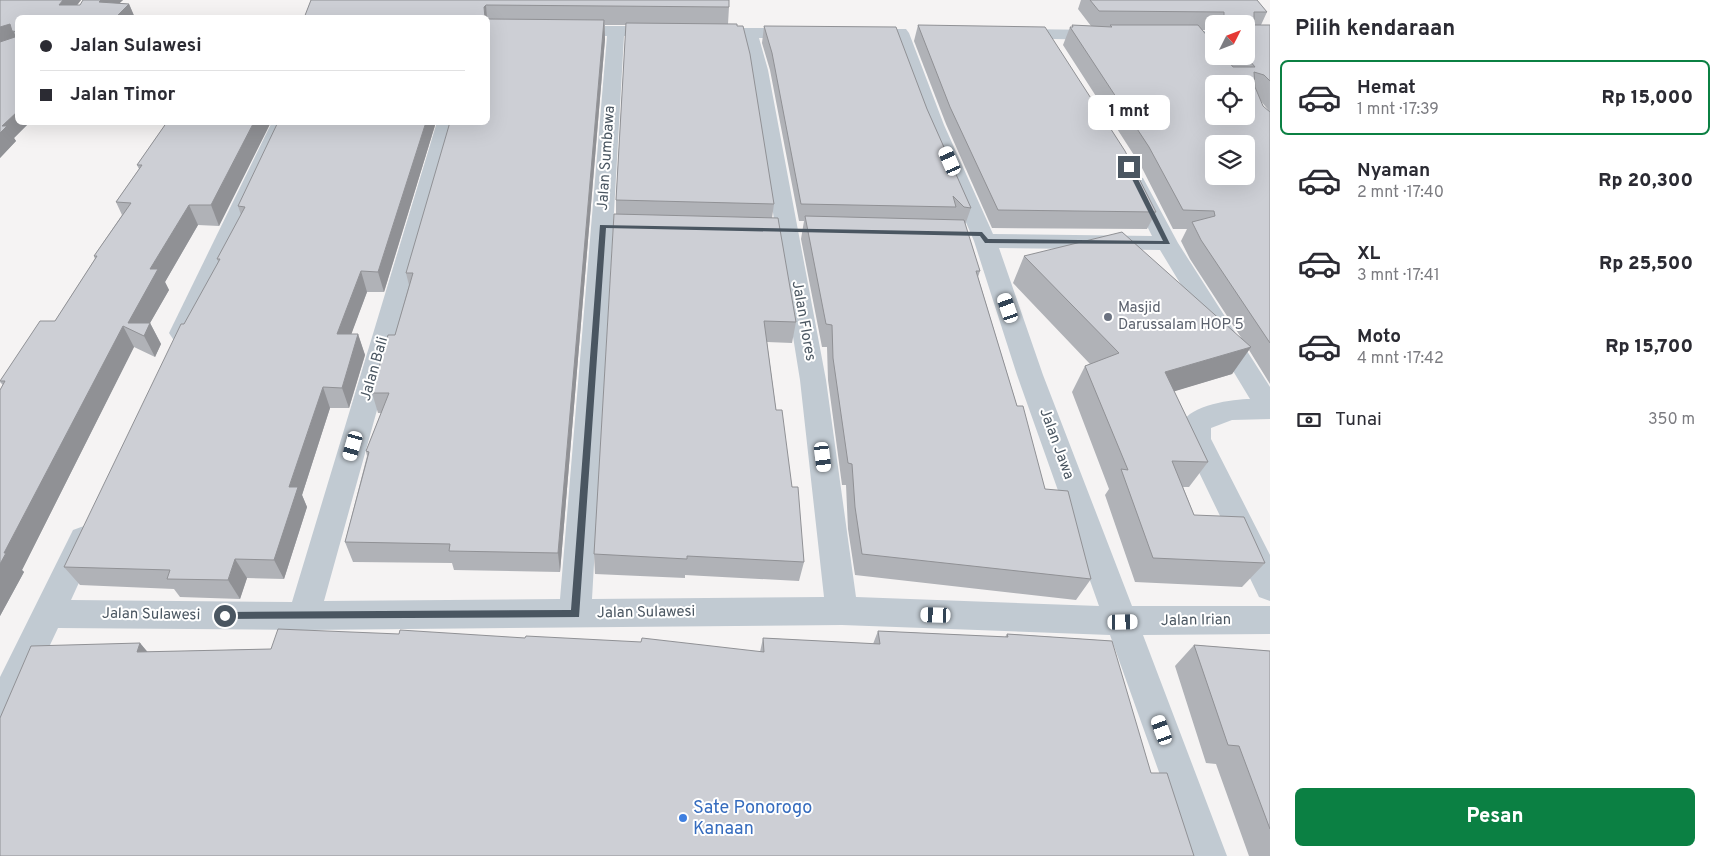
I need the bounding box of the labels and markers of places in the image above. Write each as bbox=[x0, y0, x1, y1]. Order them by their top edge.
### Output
place label: Masjid Darussalam HOP 5 bbox=[1118, 299, 1244, 335]
marker: Masjid Darussalam HOP 5 bbox=[1102, 311, 1114, 323]
place label: Sate Ponorogo Kanaan bbox=[693, 797, 812, 841]
marker: Sate Ponorogo Kanaan bbox=[677, 812, 689, 824]

